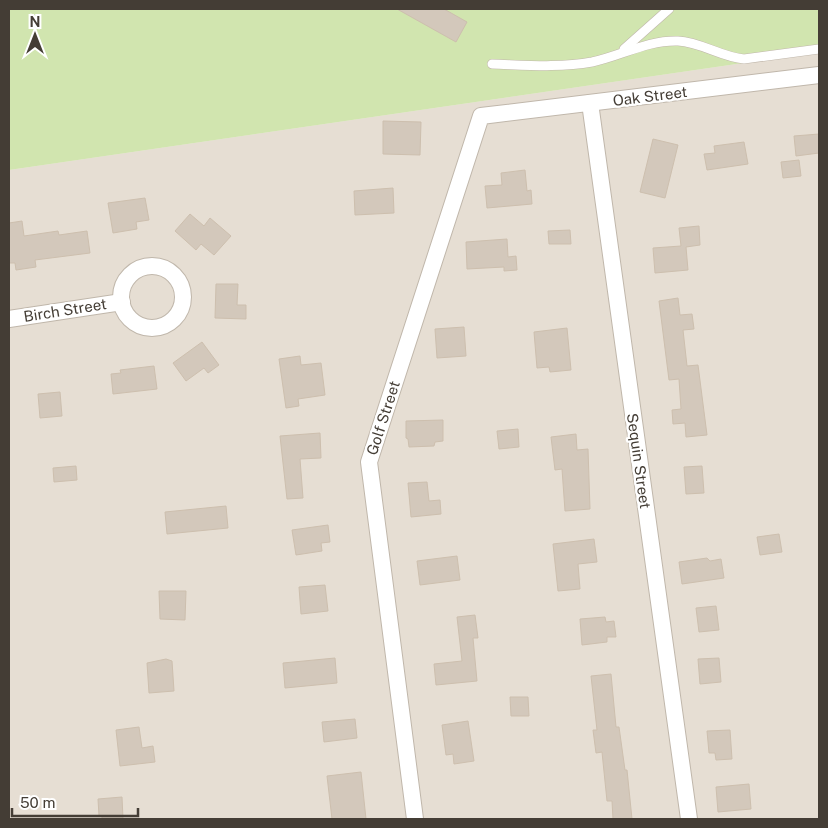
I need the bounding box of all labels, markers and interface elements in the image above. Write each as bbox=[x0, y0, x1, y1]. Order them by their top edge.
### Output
north arrow bbox=[10, 10, 60, 60]
text: N bbox=[30, 14, 40, 30]
street label: Oak Street bbox=[612, 83, 688, 109]
street label: Birch Street bbox=[22, 295, 108, 325]
street label: Golf Street bbox=[363, 379, 403, 457]
street label: Sequin Street bbox=[624, 412, 654, 510]
scale bar bbox=[12, 786, 139, 818]
text: 50 m bbox=[20, 794, 55, 811]

